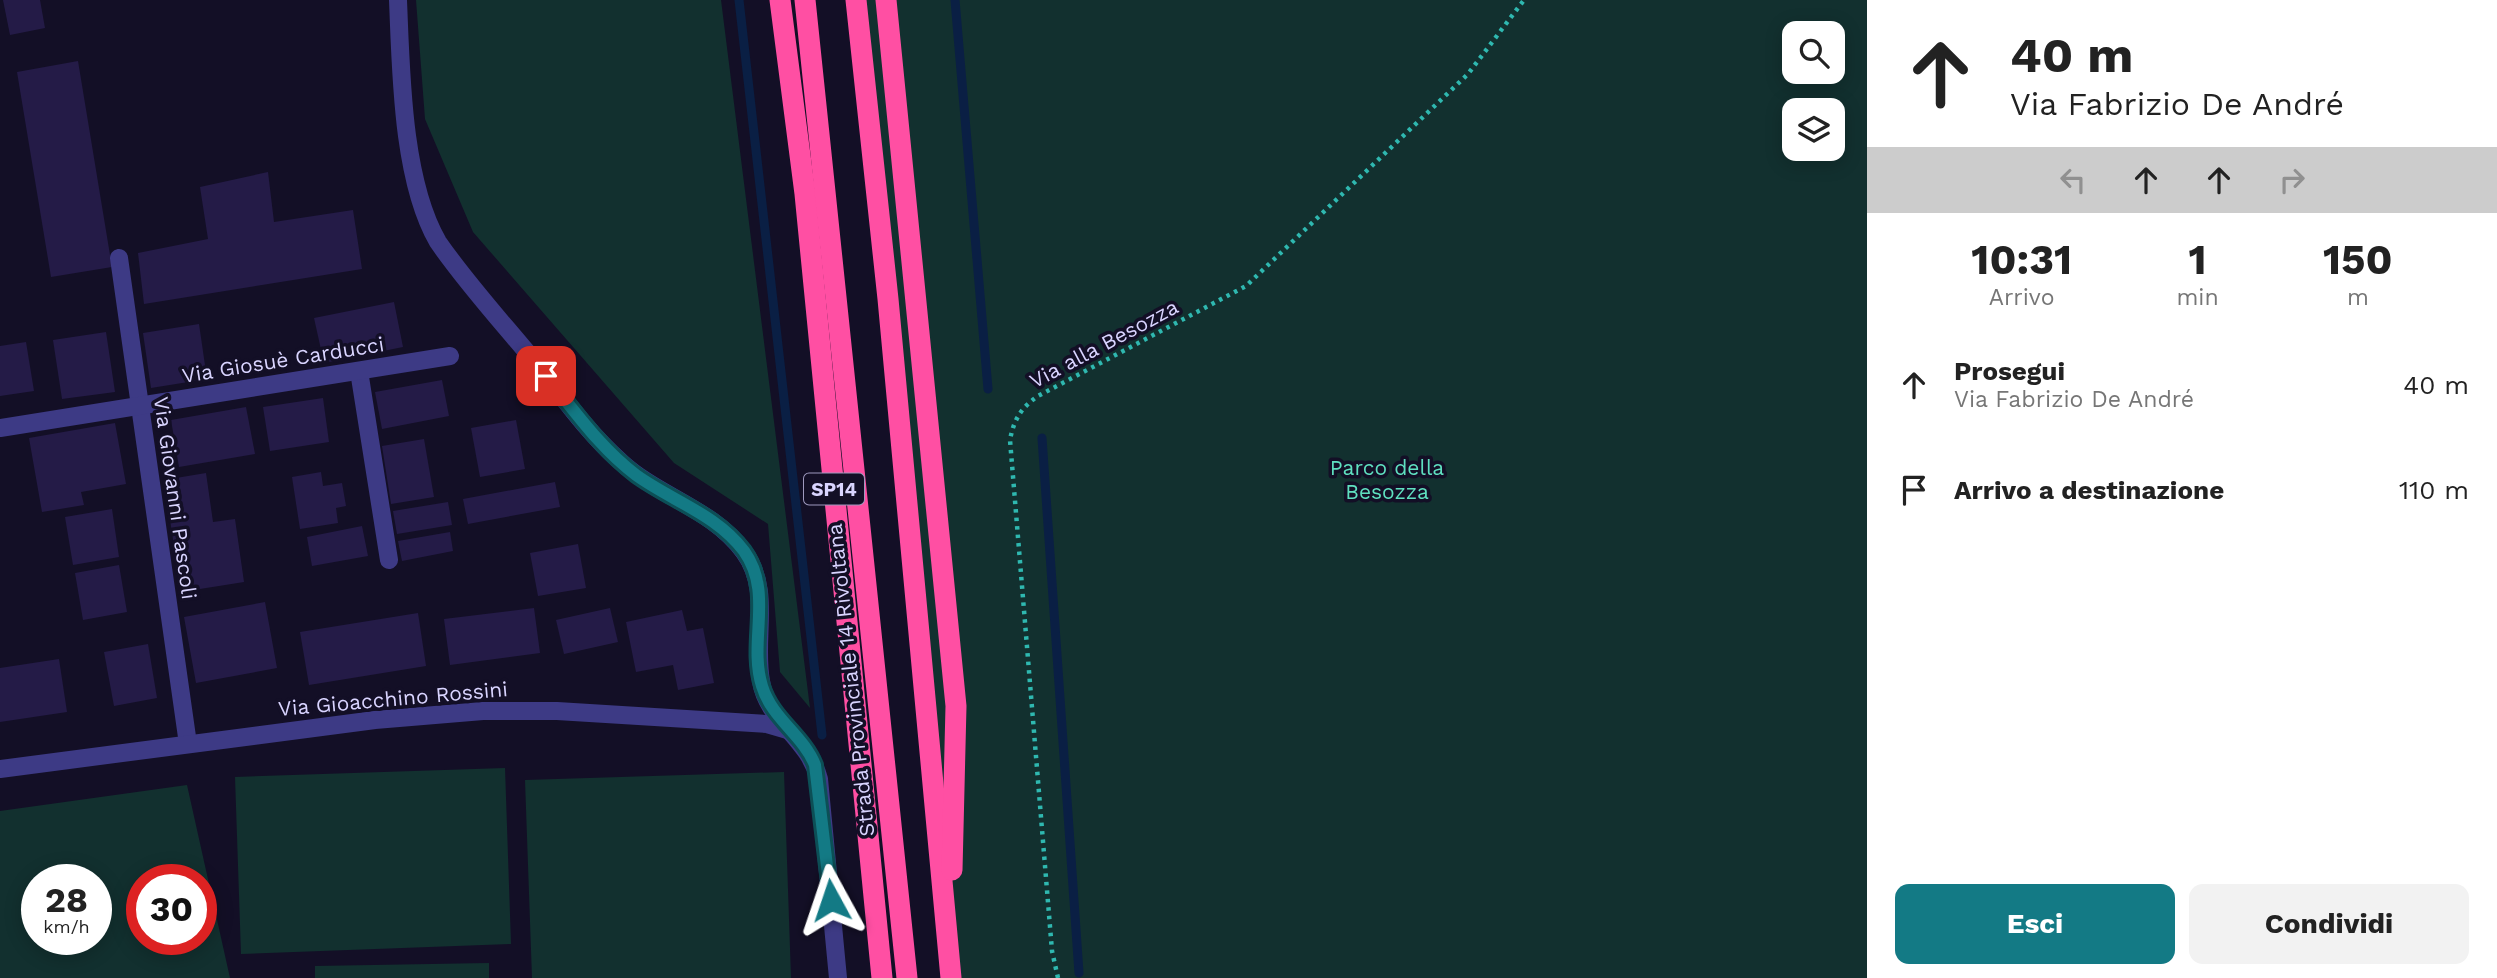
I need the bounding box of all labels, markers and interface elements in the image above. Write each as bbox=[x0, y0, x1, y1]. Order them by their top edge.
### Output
map controls bbox=[1782, 21, 1845, 161]
button: search bbox=[1782, 21, 1845, 84]
text: 40 m bbox=[2010, 26, 2133, 84]
icon: ahead bbox=[1895, 28, 1986, 119]
text: Via Fabrizio De André bbox=[2010, 85, 2344, 123]
button: layers bbox=[1782, 98, 1845, 161]
icon: left bbox=[2054, 161, 2092, 199]
icon: ahead bbox=[2127, 161, 2165, 199]
icon: ahead bbox=[2200, 161, 2238, 199]
icon: right bbox=[2273, 161, 2311, 199]
text: 10:31 bbox=[1971, 235, 2072, 284]
text: 1 bbox=[2189, 235, 2207, 284]
text: 150 bbox=[2323, 235, 2393, 284]
text: Arrivo bbox=[1989, 284, 2055, 311]
text: min bbox=[2176, 284, 2219, 311]
text: m bbox=[2347, 284, 2369, 311]
street label: Via alla Besozza bbox=[1025, 294, 1182, 393]
street label: Via Giosuè Carducci bbox=[180, 331, 386, 388]
pin bbox=[516, 346, 576, 406]
text: Prosegui bbox=[1954, 356, 2065, 386]
icon: arrive bbox=[527, 357, 565, 395]
icon: ahead bbox=[1895, 366, 1933, 404]
text: 40 m bbox=[2403, 370, 2469, 400]
text: Via Fabrizio De André bbox=[1954, 386, 2194, 413]
street label: Via Giovanni Pascoli bbox=[149, 395, 202, 601]
park label: Parco della Besozza bbox=[1330, 455, 1444, 504]
icon: arrive bbox=[1895, 471, 1933, 509]
road number: SP14 bbox=[804, 474, 864, 504]
text: Arrivo a destinazione bbox=[1954, 475, 2224, 505]
text: 110 m bbox=[2399, 475, 2469, 505]
street label: Strada Provinciale 14 Rivoltana bbox=[822, 522, 879, 838]
street label: Via Gioacchino Rossini bbox=[277, 676, 509, 721]
position arrow bbox=[794, 863, 868, 937]
speed limit sign: 30 bbox=[126, 864, 217, 955]
text: 28 bbox=[45, 879, 88, 921]
button: Esci bbox=[1895, 884, 2175, 964]
button: Condividi bbox=[2189, 884, 2469, 964]
text: km/h bbox=[43, 916, 90, 937]

